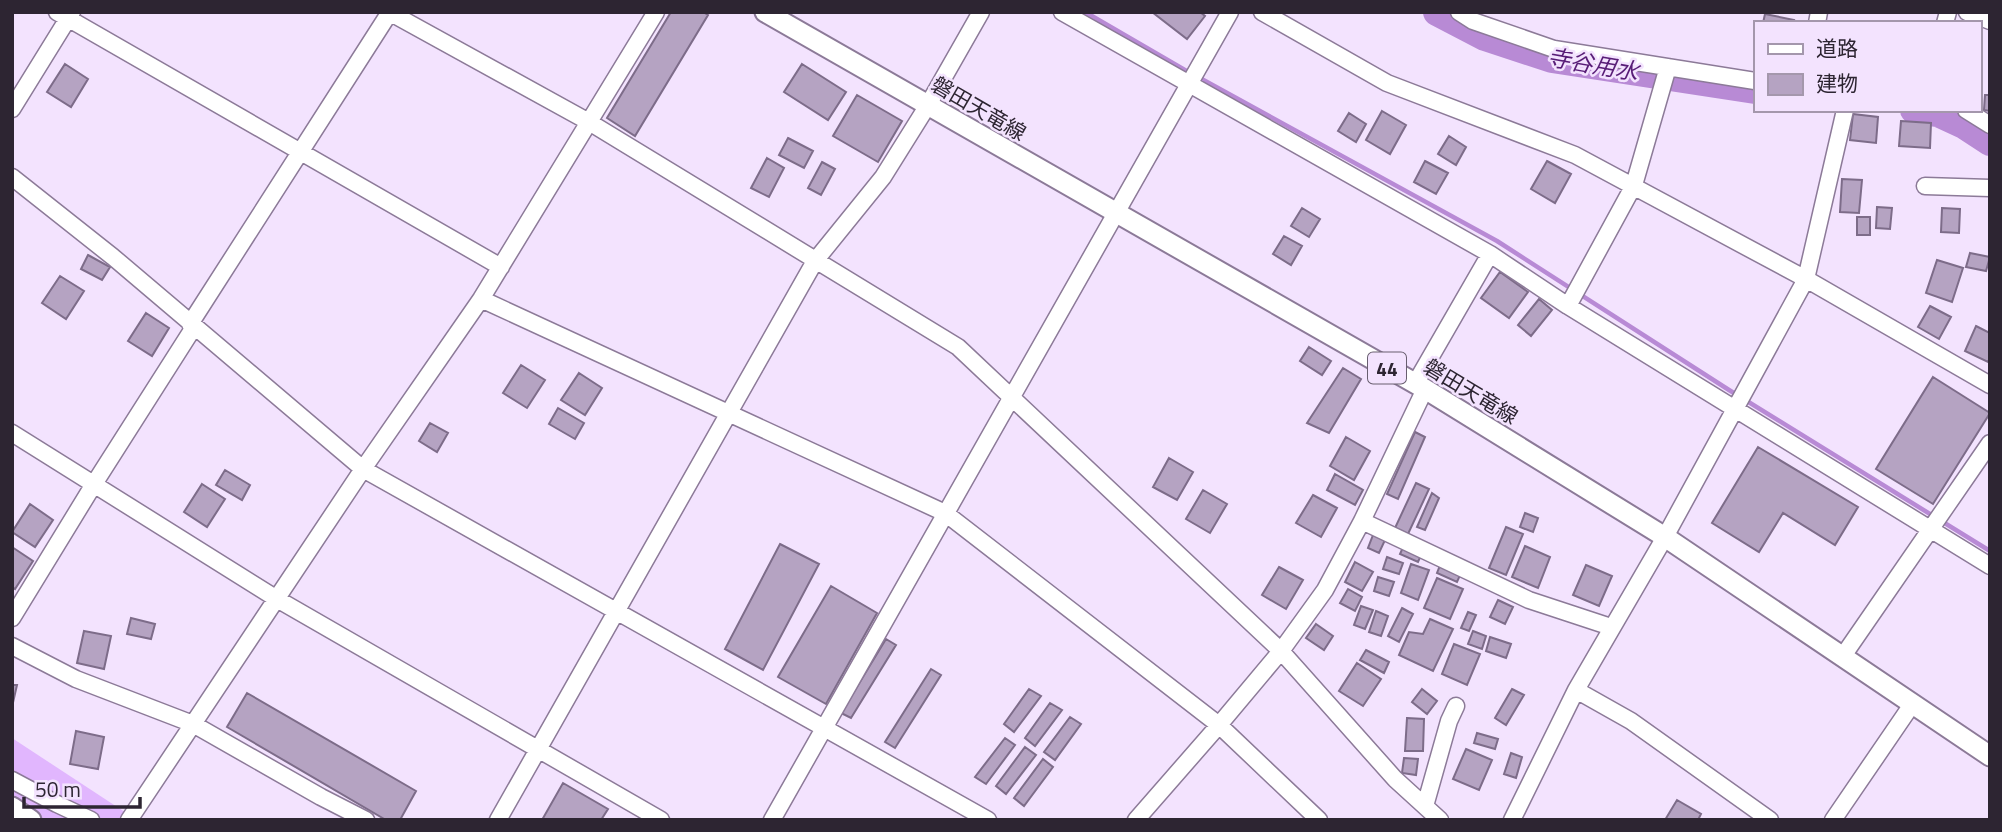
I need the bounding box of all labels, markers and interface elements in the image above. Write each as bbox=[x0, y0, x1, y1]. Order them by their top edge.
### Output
legend bbox=[1754, 21, 1981, 112]
text: 道路 bbox=[1816, 32, 1858, 64]
water label: 寺谷用水 bbox=[1545, 39, 1644, 90]
text: 建物 bbox=[1816, 67, 1858, 99]
street label: 磐田天竜線 bbox=[926, 68, 1032, 148]
street label: 磐田天竜線 bbox=[1418, 350, 1524, 432]
road number: 44 bbox=[1368, 352, 1406, 384]
scale bar bbox=[24, 766, 140, 810]
text: 50 m bbox=[35, 773, 81, 805]

